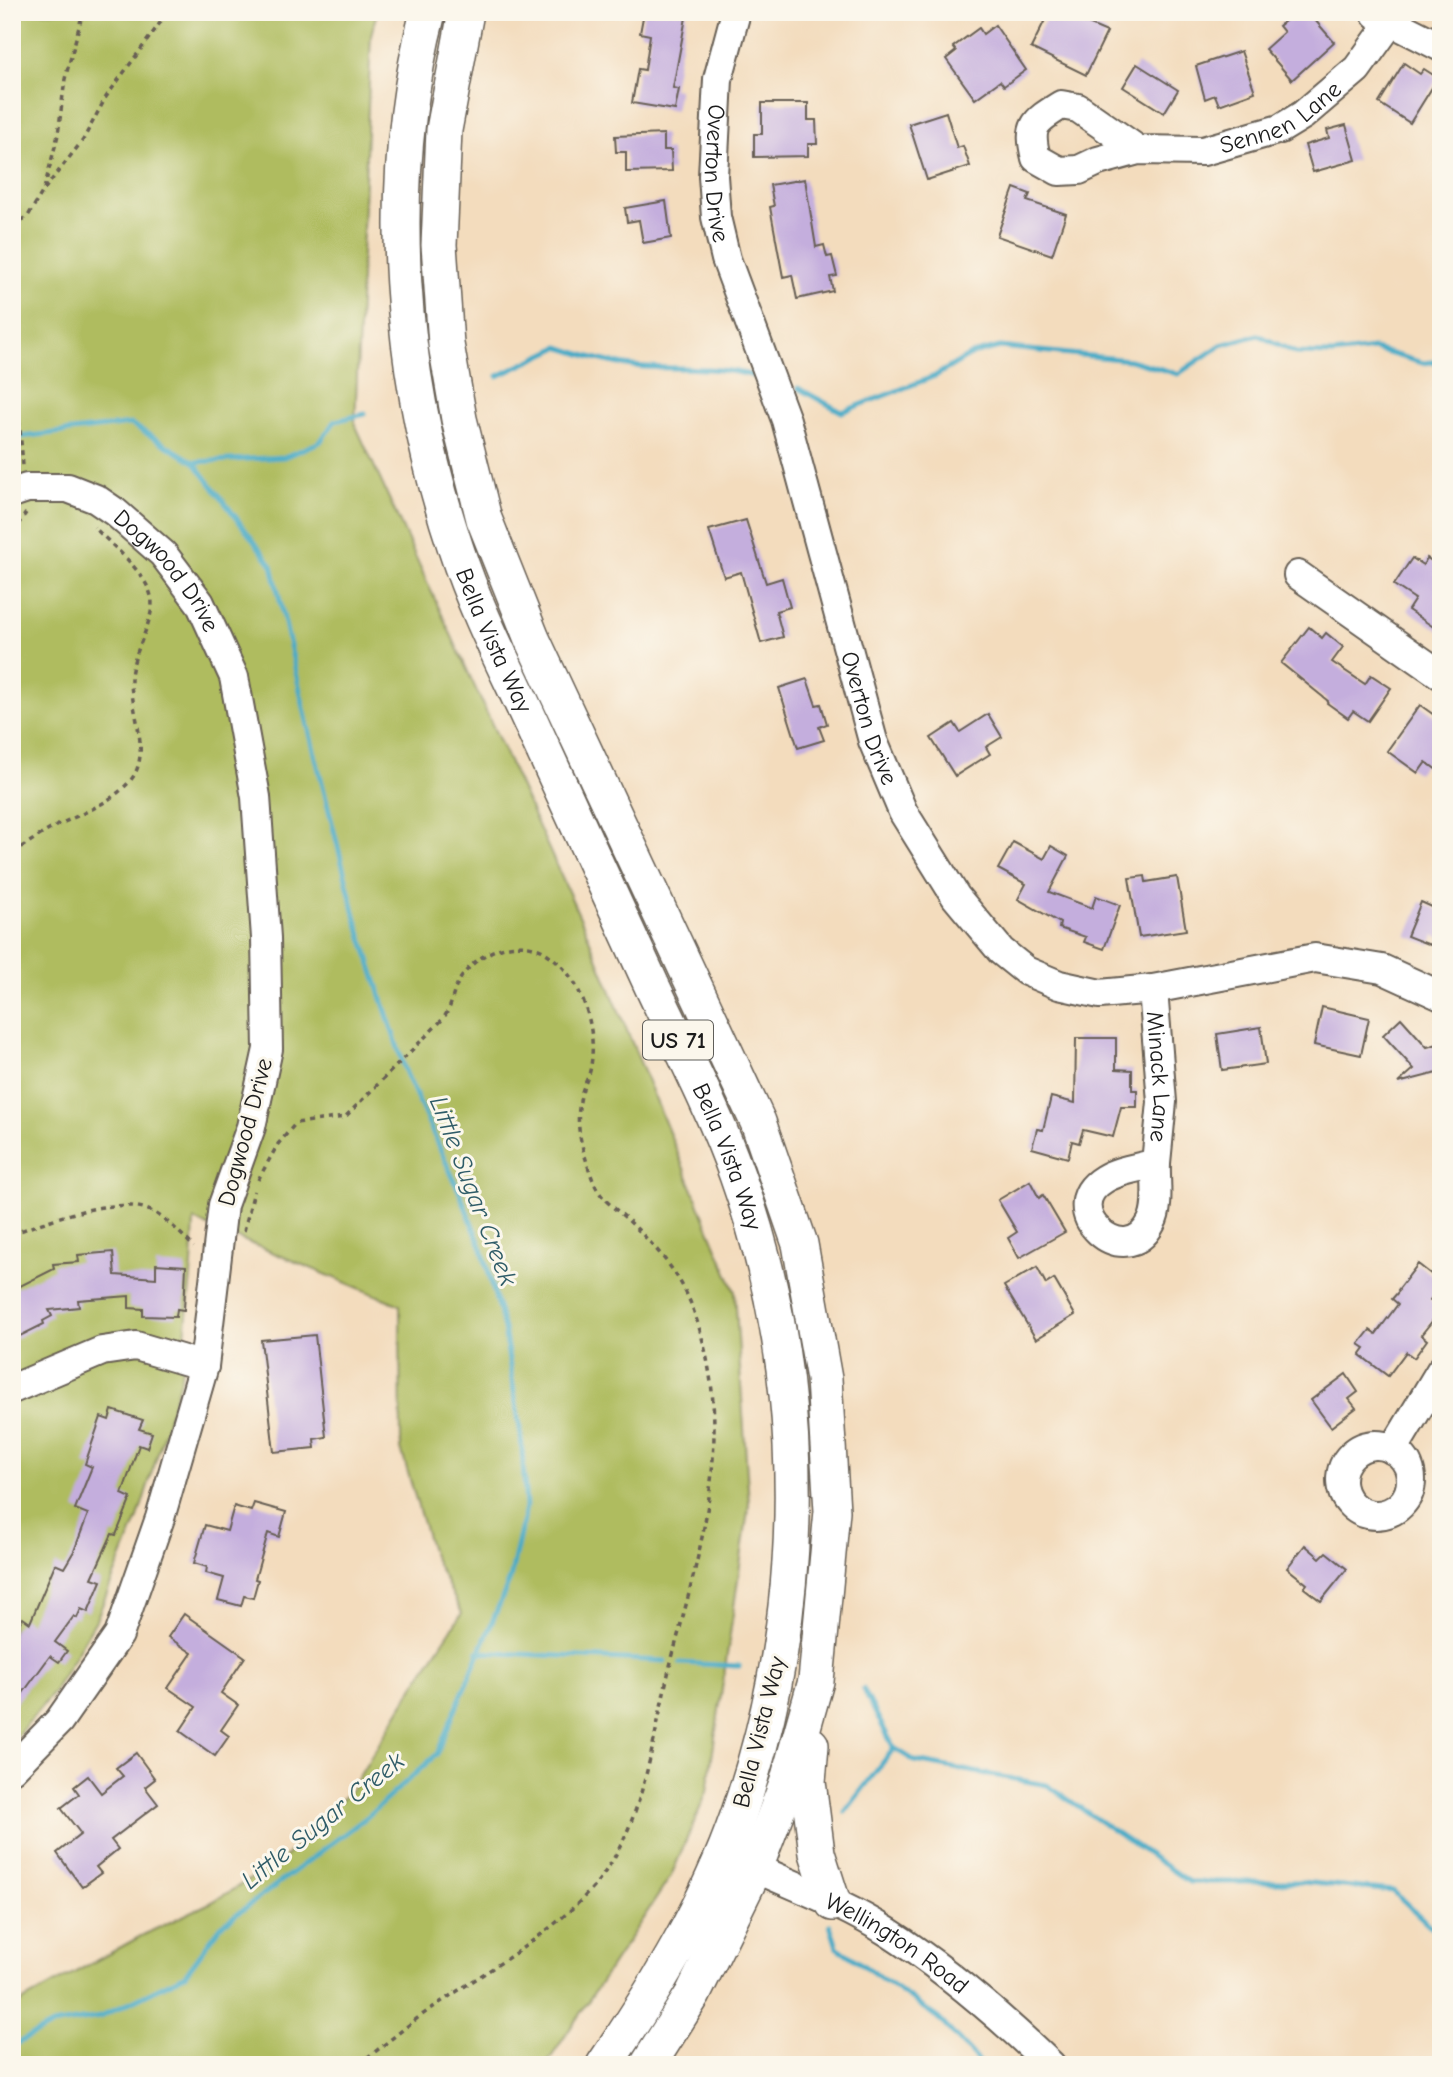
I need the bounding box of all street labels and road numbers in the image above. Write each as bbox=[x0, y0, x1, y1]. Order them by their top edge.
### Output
street label: Sennen Lane bbox=[1216, 75, 1347, 160]
street label: Overton Drive bbox=[699, 104, 736, 245]
street label: Dogwood Drive bbox=[108, 503, 225, 636]
street label: Bella Vista Way bbox=[450, 564, 539, 717]
street label: Overton Drive bbox=[835, 648, 904, 789]
street label: Minack Lane bbox=[1141, 1010, 1176, 1144]
road number: US 71 bbox=[643, 1021, 713, 1060]
street label: Dogwood Drive bbox=[212, 1055, 278, 1209]
street label: Bella Vista Way bbox=[687, 1079, 768, 1234]
street label: Bella Vista Way bbox=[727, 1653, 791, 1811]
street label: Wellington Road bbox=[821, 1887, 974, 2000]

